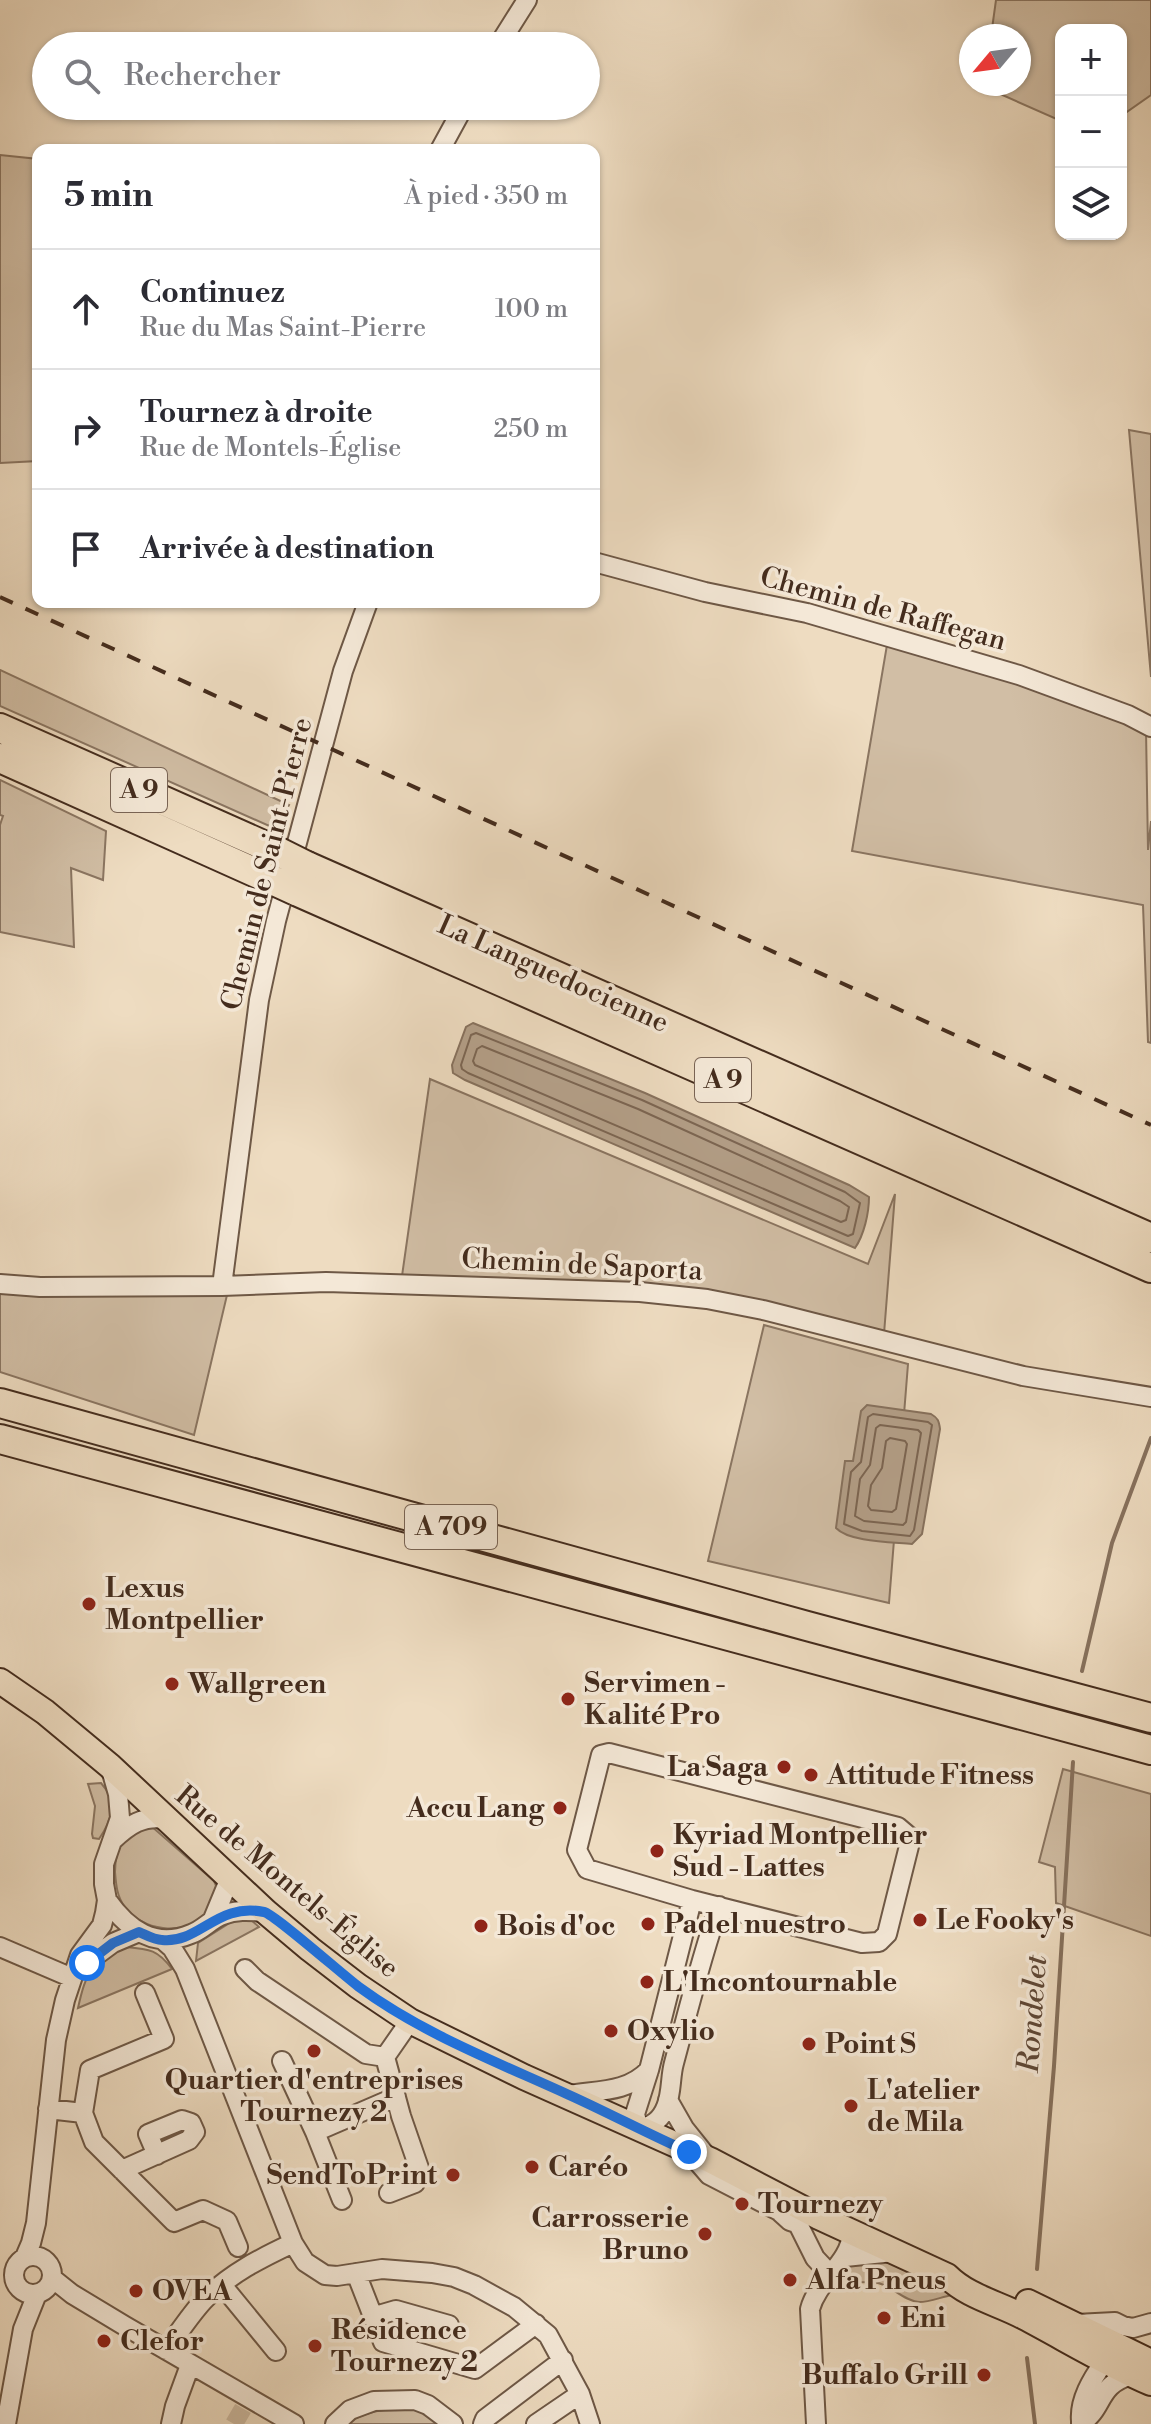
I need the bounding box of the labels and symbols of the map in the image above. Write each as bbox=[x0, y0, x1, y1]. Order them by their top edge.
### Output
north arrow bbox=[959, 24, 1031, 96]
street label: Chemin de Raffegan bbox=[756, 559, 1010, 659]
street label: Chemin de Saint-Pierre bbox=[214, 714, 320, 1014]
road number: A 9 bbox=[111, 768, 167, 812]
street label: La Languedocienne bbox=[432, 907, 674, 1041]
road number: A 9 bbox=[695, 1058, 751, 1102]
street label: Chemin de Saporta bbox=[460, 1241, 704, 1289]
road number: A 709 bbox=[405, 1505, 497, 1549]
place label: Lexus Montpellier bbox=[105, 1571, 264, 1638]
marker: Lexus Montpellier bbox=[80, 1595, 98, 1613]
place label: Servimen - Kalité Pro bbox=[584, 1666, 726, 1733]
place label: Wallgreen bbox=[187, 1667, 326, 1702]
marker: Wallgreen bbox=[163, 1675, 181, 1693]
marker: Servimen - Kalité Pro bbox=[559, 1690, 577, 1708]
place label: La Saga bbox=[667, 1750, 769, 1785]
marker: La Saga bbox=[775, 1758, 793, 1776]
place label: Attitude Fitness bbox=[826, 1758, 1034, 1793]
marker: Attitude Fitness bbox=[802, 1766, 820, 1784]
street label: Rue de Montels-Église bbox=[168, 1777, 407, 1986]
place label: Accu Lang bbox=[405, 1791, 545, 1826]
marker: Accu Lang bbox=[551, 1799, 569, 1817]
place label: Kyriad Montpellier Sud - Lattes bbox=[673, 1818, 928, 1885]
marker: Kyriad Montpellier Sud - Lattes bbox=[648, 1842, 666, 1860]
place label: Le Fooky's bbox=[936, 1903, 1074, 1938]
place label: Padel nuestro bbox=[664, 1907, 846, 1942]
place label: Bois d'oc bbox=[497, 1909, 616, 1944]
marker: Le Fooky's bbox=[911, 1911, 929, 1929]
marker: Padel nuestro bbox=[639, 1915, 657, 1933]
marker: Bois d'oc bbox=[472, 1917, 490, 1935]
route start bbox=[69, 1945, 105, 1981]
water label: Rondelet bbox=[1010, 1953, 1056, 2075]
place label: L'Incontournable bbox=[663, 1965, 897, 2000]
marker: L'Incontournable bbox=[638, 1973, 656, 1991]
place label: Oxylio bbox=[627, 2014, 715, 2049]
marker: Oxylio bbox=[602, 2022, 620, 2040]
place label: Point S bbox=[825, 2027, 916, 2062]
marker: Point S bbox=[800, 2035, 818, 2053]
marker: Quartier d'entreprises Tournezy 2 bbox=[305, 2042, 323, 2060]
place label: Quartier d'entreprises Tournezy 2 bbox=[165, 2063, 463, 2130]
place label: L'atelier de Mila bbox=[867, 2073, 980, 2140]
marker: L'atelier de Mila bbox=[842, 2097, 860, 2115]
route end bbox=[671, 2134, 707, 2170]
place label: Caréo bbox=[548, 2150, 629, 2185]
place label: SendToPrint bbox=[266, 2158, 438, 2193]
marker: Caréo bbox=[523, 2158, 541, 2176]
marker: SendToPrint bbox=[444, 2166, 462, 2184]
place label: Tournezy bbox=[758, 2187, 884, 2222]
marker: Tournezy bbox=[733, 2195, 751, 2213]
place label: Carrosserie Bruno bbox=[531, 2201, 689, 2268]
marker: Carrosserie Bruno bbox=[696, 2225, 714, 2243]
place label: Alfa Pneus bbox=[805, 2263, 946, 2298]
marker: Alfa Pneus bbox=[781, 2271, 799, 2289]
place label: OVEA bbox=[152, 2274, 233, 2309]
marker: OVEA bbox=[127, 2282, 145, 2300]
place label: Eni bbox=[900, 2301, 946, 2336]
marker: Eni bbox=[875, 2309, 893, 2327]
place label: Résidence Tournezy 2 bbox=[331, 2313, 478, 2380]
place label: Clefor bbox=[120, 2324, 204, 2359]
marker: Clefor bbox=[95, 2332, 113, 2350]
marker: Résidence Tournezy 2 bbox=[306, 2337, 324, 2355]
place label: Buffalo Grill bbox=[802, 2358, 968, 2393]
marker: Buffalo Grill bbox=[975, 2366, 993, 2384]

